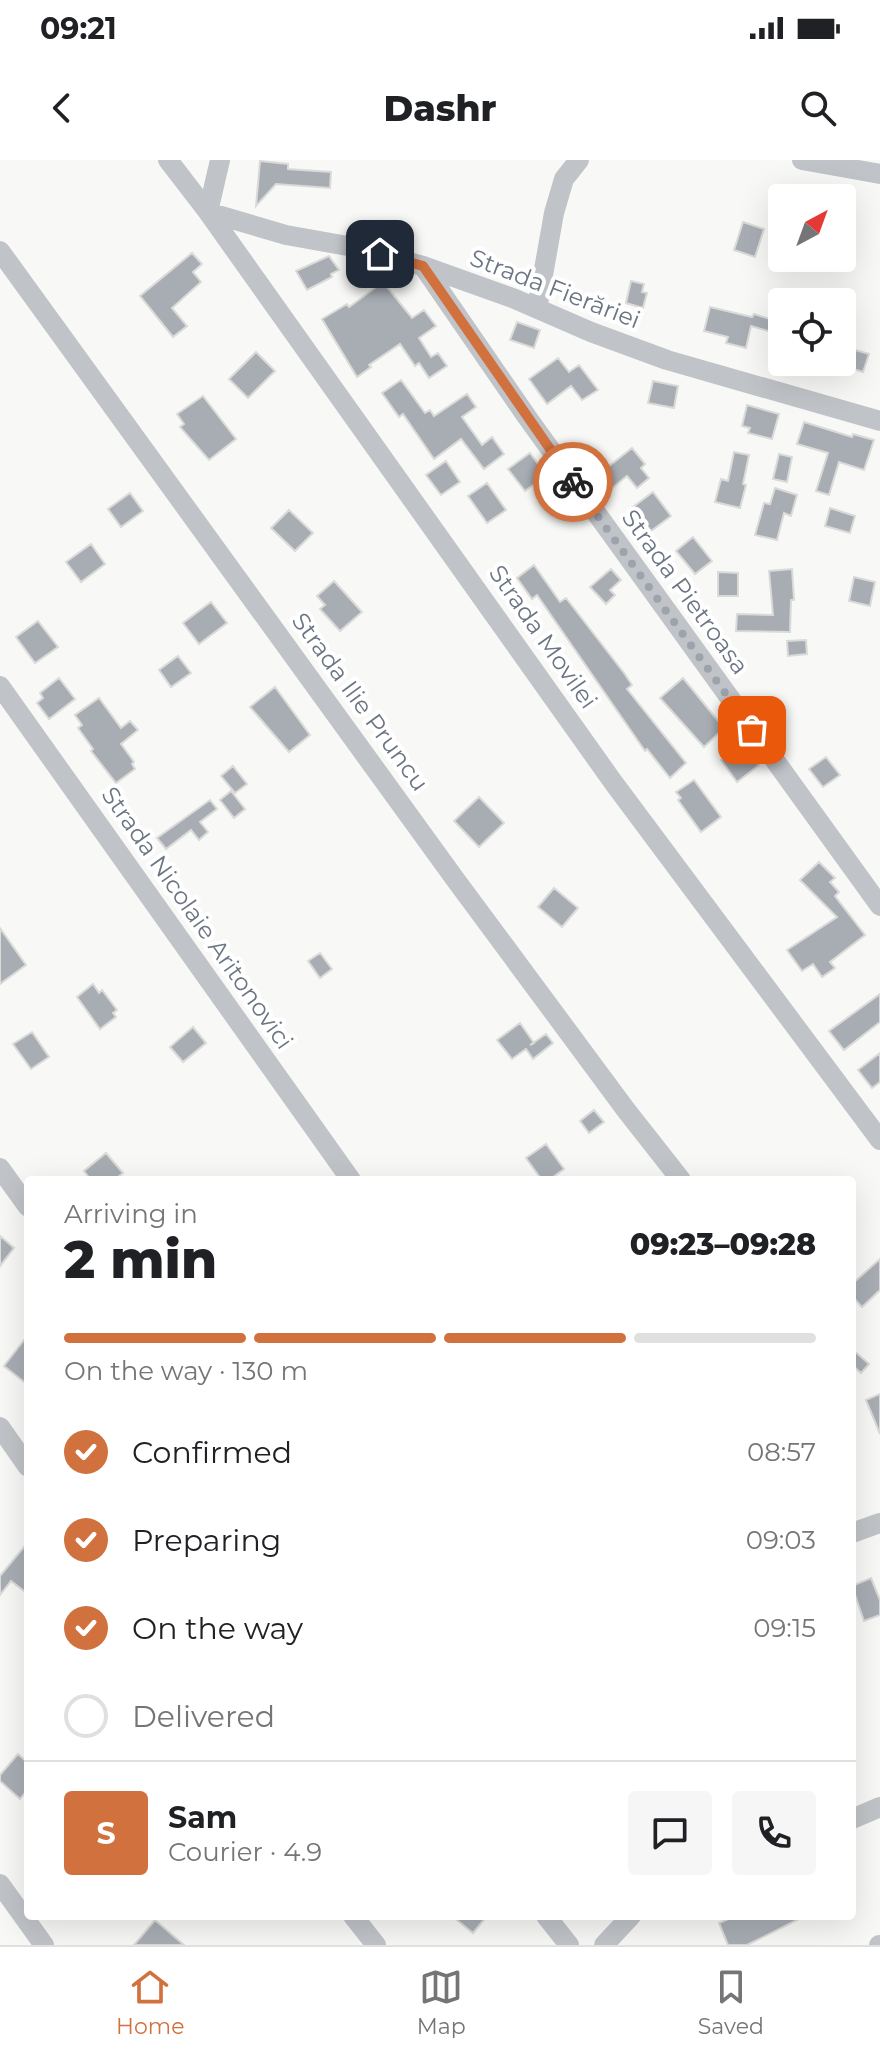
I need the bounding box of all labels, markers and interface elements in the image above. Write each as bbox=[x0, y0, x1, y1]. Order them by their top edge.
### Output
text: 09:21 bbox=[40, 10, 117, 47]
icon: back bbox=[40, 86, 84, 130]
text: Dashr bbox=[383, 86, 497, 130]
icon: search bbox=[796, 86, 840, 130]
north arrow bbox=[768, 184, 856, 272]
map controls bbox=[768, 184, 856, 376]
pin bbox=[346, 220, 414, 288]
icon: home bbox=[358, 232, 402, 276]
street label: Strada Fierăriei bbox=[466, 243, 644, 334]
button: locate bbox=[768, 288, 856, 376]
courier bbox=[533, 442, 613, 522]
icon: bike bbox=[551, 460, 595, 504]
street label: Strada Pietroasa bbox=[616, 504, 755, 680]
street label: Strada Movilei bbox=[483, 559, 604, 714]
street label: Strada Ilie Pruncu bbox=[286, 607, 435, 797]
pin bbox=[718, 696, 786, 764]
icon: bag bbox=[730, 708, 774, 752]
street label: Strada Nicolaie Aritonovici bbox=[96, 781, 299, 1054]
text: Arriving in bbox=[64, 1198, 198, 1230]
text: 09:23–09:28 bbox=[630, 1226, 816, 1263]
text: 2 min bbox=[64, 1228, 217, 1291]
text: On the way · 130 m bbox=[64, 1355, 308, 1387]
icon: check bbox=[64, 1430, 108, 1474]
text: Confirmed bbox=[132, 1434, 292, 1471]
text: 08:57 bbox=[747, 1436, 816, 1468]
icon: check bbox=[64, 1518, 108, 1562]
text: Preparing bbox=[132, 1522, 281, 1559]
text: 09:03 bbox=[746, 1524, 816, 1556]
icon: check bbox=[64, 1606, 108, 1650]
text: On the way bbox=[132, 1610, 303, 1647]
text: 09:15 bbox=[753, 1612, 816, 1644]
text: Delivered bbox=[132, 1698, 275, 1735]
button: chat bbox=[628, 1791, 712, 1875]
button: phone bbox=[732, 1791, 816, 1875]
text: Sam bbox=[168, 1799, 237, 1836]
text: S bbox=[96, 1815, 116, 1852]
text: Courier · 4.9 bbox=[168, 1836, 322, 1868]
tab: Home bbox=[116, 1965, 184, 2040]
tab: Map bbox=[417, 1965, 466, 2040]
tab: Saved bbox=[698, 1965, 764, 2040]

